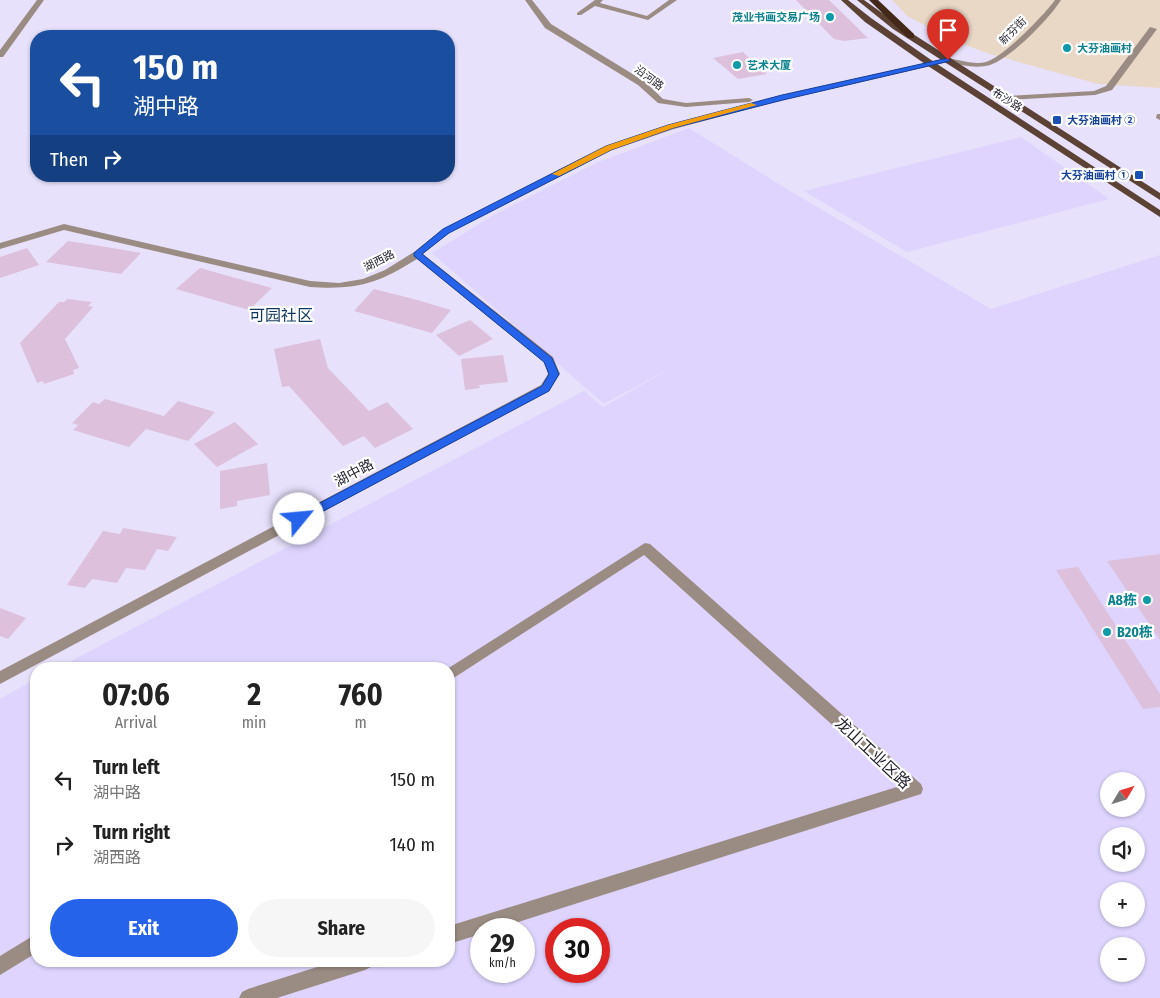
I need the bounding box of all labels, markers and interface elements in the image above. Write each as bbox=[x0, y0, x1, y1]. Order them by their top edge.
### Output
pin bbox=[927, 9, 969, 60]
place label: 茂业书画交易广场 bbox=[732, 11, 820, 24]
marker: 茂业书画交易广场 bbox=[824, 11, 836, 23]
street label: 新芬街 bbox=[997, 15, 1029, 47]
icon: arrive bbox=[934, 16, 962, 44]
marker: 大芬油画村 bbox=[1061, 42, 1073, 54]
place label: 大芬油画村 bbox=[1077, 42, 1132, 55]
text: 150 m bbox=[133, 46, 218, 88]
icon: left bbox=[50, 50, 115, 115]
marker: 艺术大厦 bbox=[731, 59, 743, 71]
place label: 艺术大厦 bbox=[747, 59, 791, 72]
street label: 沿河路 bbox=[632, 63, 666, 93]
street label: 布沙路 bbox=[990, 86, 1024, 114]
text: 湖中路 bbox=[133, 93, 199, 120]
marker: 大芬油画村 ② bbox=[1051, 114, 1063, 126]
place label: 大芬油画村 ② bbox=[1067, 114, 1135, 127]
icon: right bbox=[98, 145, 126, 173]
text: Then bbox=[50, 148, 88, 171]
place label: 大芬油画村 ① bbox=[1061, 169, 1129, 182]
marker: 大芬油画村 ① bbox=[1133, 169, 1145, 181]
street label: 湖西路 bbox=[361, 248, 397, 274]
district label: 可园社区 bbox=[249, 306, 313, 325]
street label: 湖中路 bbox=[331, 456, 377, 490]
position arrow bbox=[272, 492, 324, 544]
place label: A8栋 bbox=[1107, 592, 1137, 609]
marker: A8栋 bbox=[1141, 594, 1153, 606]
place label: B20栋 bbox=[1117, 624, 1153, 641]
marker: B20栋 bbox=[1101, 626, 1113, 638]
text: 07:06 bbox=[102, 677, 170, 713]
text: 2 bbox=[247, 677, 261, 713]
text: 760 bbox=[339, 677, 383, 713]
text: Arrival bbox=[115, 713, 157, 732]
text: min bbox=[242, 713, 267, 732]
text: m bbox=[355, 713, 367, 732]
street label: 龙山工业区路 bbox=[831, 713, 915, 793]
text: Turn left bbox=[93, 756, 160, 779]
icon: left bbox=[50, 766, 78, 794]
text: 150 m bbox=[390, 768, 435, 791]
north arrow bbox=[1100, 772, 1145, 818]
map controls bbox=[1100, 772, 1145, 982]
text: 湖中路 bbox=[93, 783, 141, 802]
text: Turn right bbox=[93, 821, 170, 844]
button: sound bbox=[1100, 827, 1145, 872]
icon: right bbox=[50, 831, 78, 859]
text: 140 m bbox=[389, 833, 435, 856]
text: 湖西路 bbox=[93, 848, 141, 867]
button: + bbox=[1100, 882, 1145, 927]
button: Exit bbox=[50, 899, 238, 957]
button: Share bbox=[248, 899, 435, 957]
speed limit sign: 30 bbox=[545, 918, 610, 983]
text: 29 bbox=[490, 929, 515, 959]
button: − bbox=[1100, 937, 1145, 982]
text: km/h bbox=[489, 956, 516, 970]

